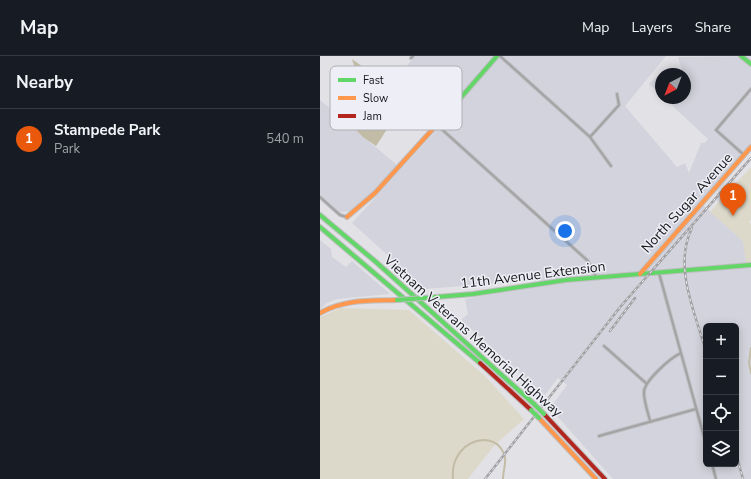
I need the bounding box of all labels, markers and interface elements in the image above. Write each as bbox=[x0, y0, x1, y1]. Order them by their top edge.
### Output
text: Map bbox=[20, 15, 58, 41]
text: Map bbox=[582, 18, 609, 37]
text: Layers bbox=[631, 18, 673, 37]
text: Share bbox=[695, 18, 731, 37]
legend bbox=[330, 66, 462, 130]
north arrow bbox=[655, 68, 691, 104]
text: Nearby bbox=[16, 71, 73, 94]
text: Fast bbox=[363, 73, 384, 88]
text: Slow bbox=[363, 91, 388, 106]
text: Jam bbox=[362, 109, 382, 124]
text: Stampede Park bbox=[54, 120, 160, 140]
text: 1 bbox=[25, 130, 33, 148]
text: 540 m bbox=[266, 130, 304, 148]
text: Park bbox=[54, 140, 80, 158]
street label: North Sugar Avenue bbox=[637, 149, 737, 257]
pin: 1 bbox=[720, 183, 746, 216]
your location bbox=[555, 221, 575, 241]
street label: Vietnam Veterans Memorial Highway bbox=[379, 250, 567, 422]
street label: 11th Avenue Extension bbox=[459, 257, 607, 293]
map controls bbox=[703, 323, 739, 467]
button: + bbox=[703, 323, 739, 359]
button: − bbox=[703, 359, 739, 395]
button: locate bbox=[703, 395, 739, 431]
button: layers bbox=[703, 431, 739, 467]

